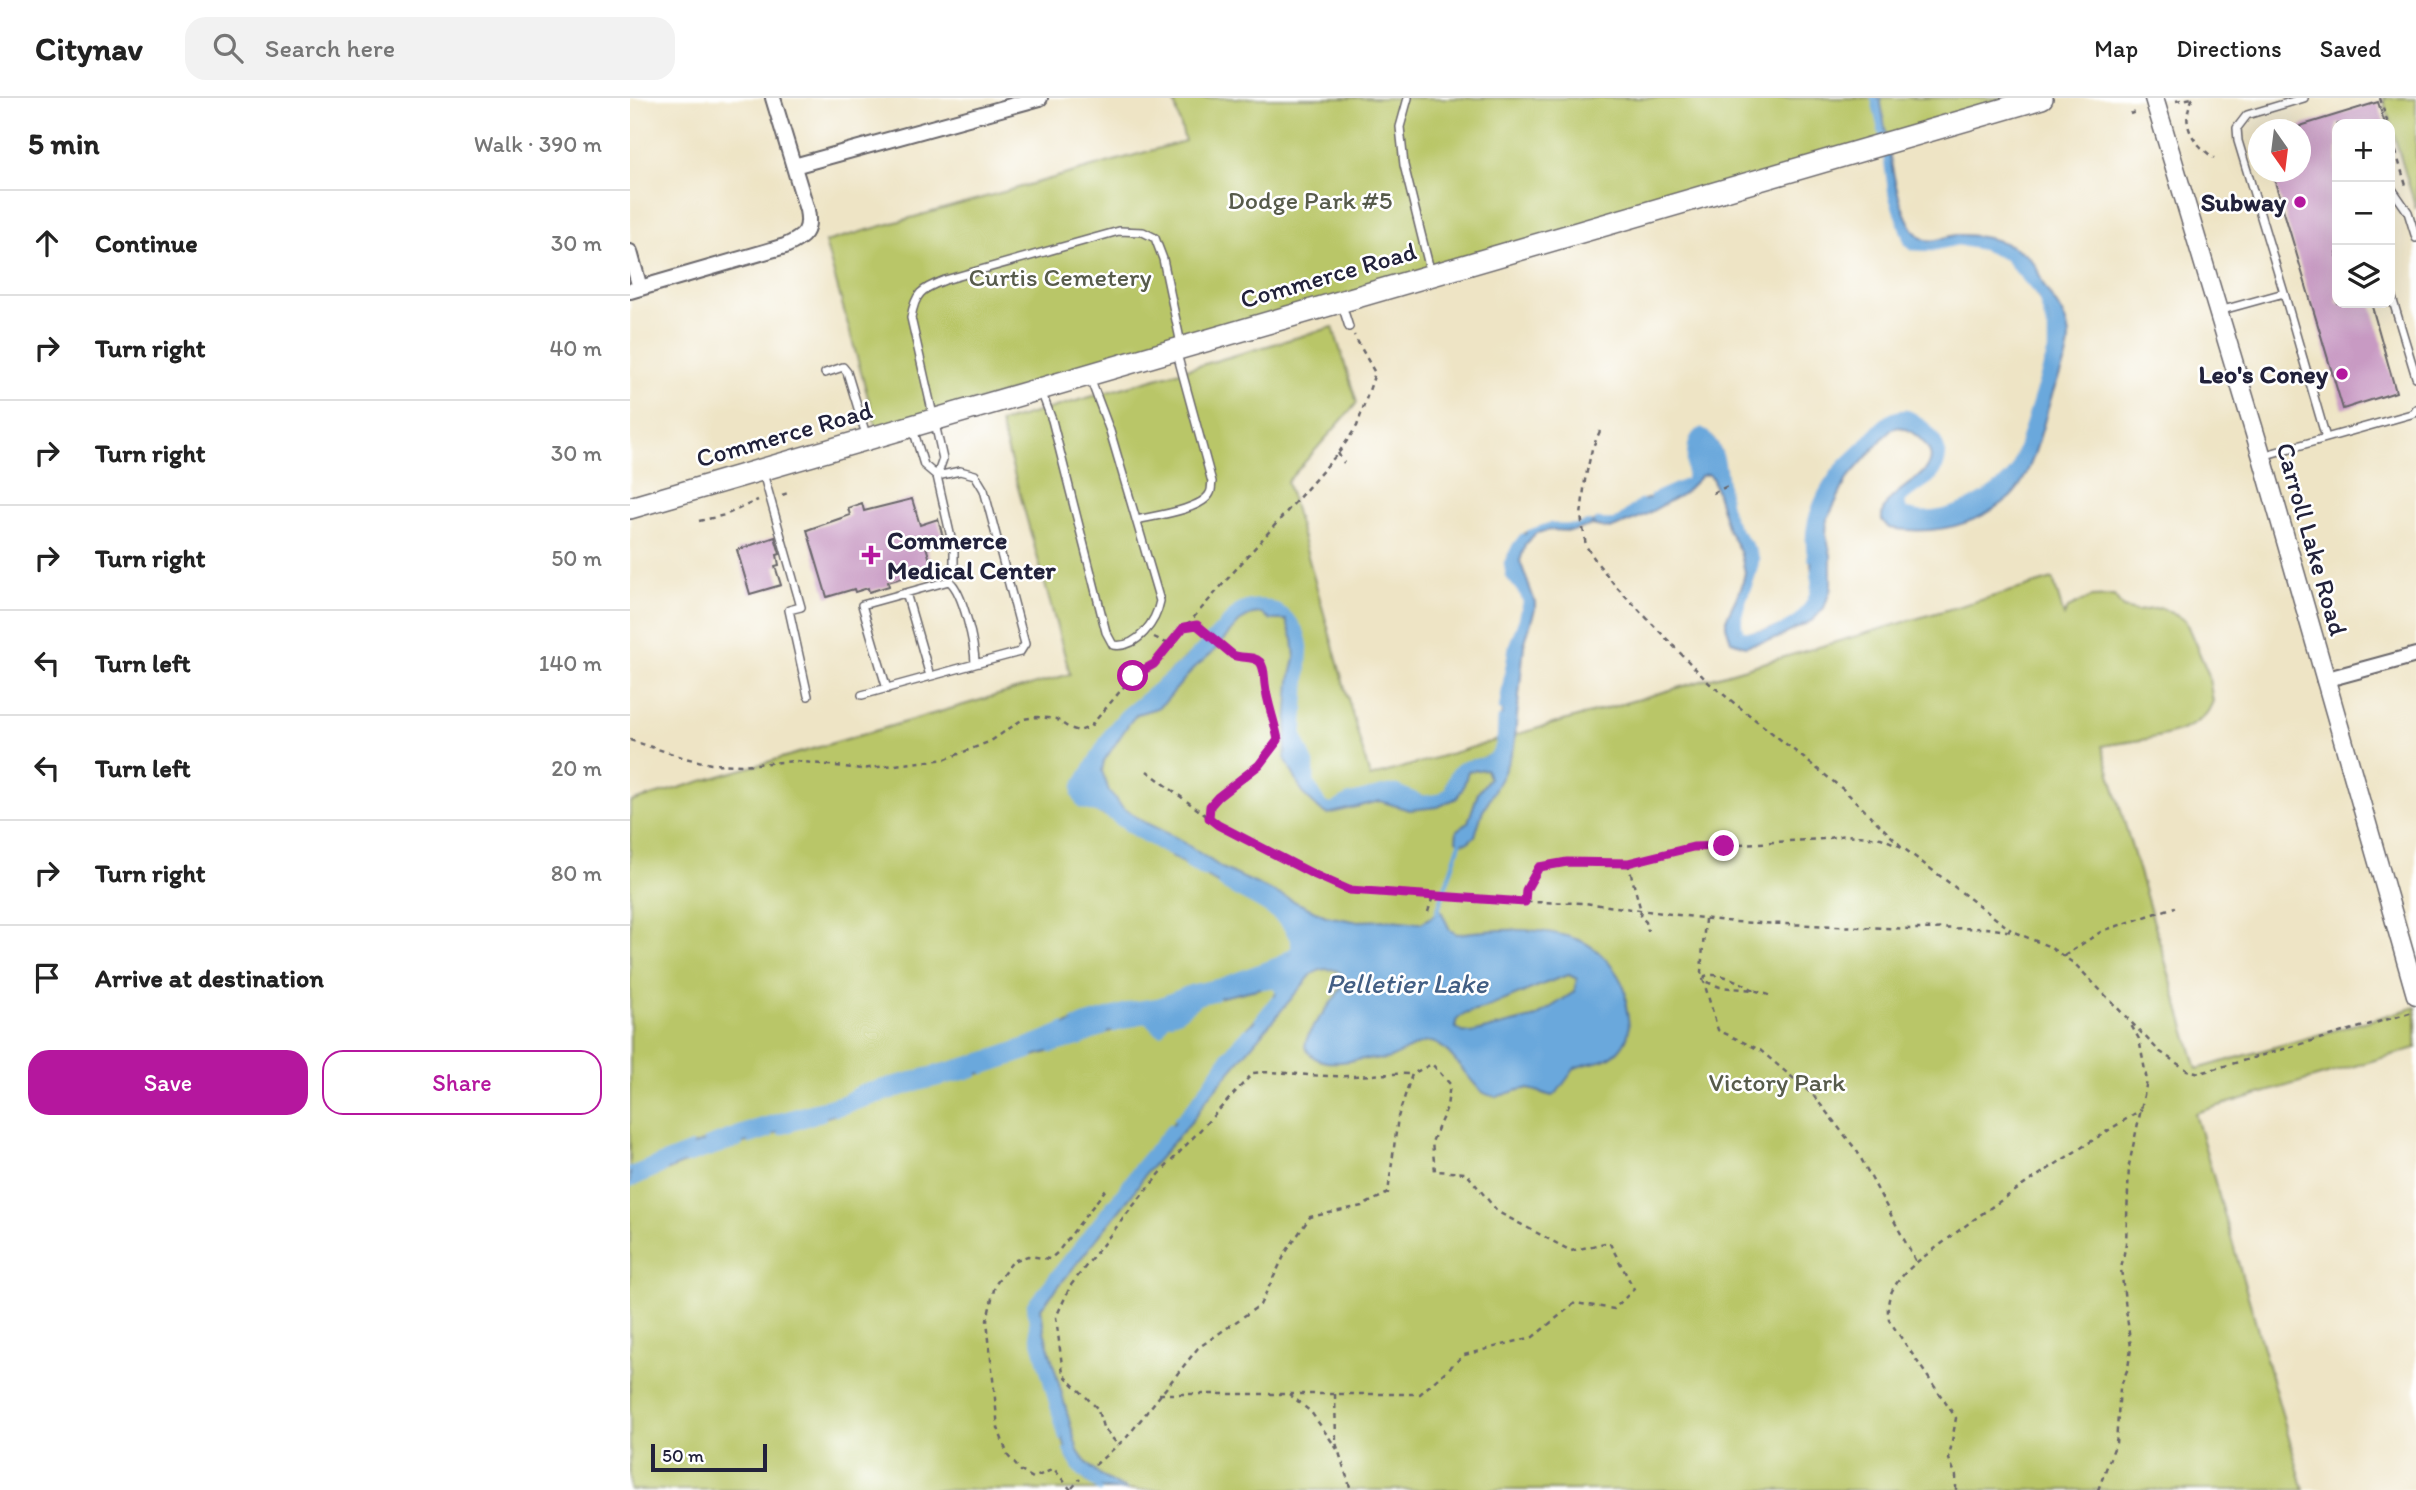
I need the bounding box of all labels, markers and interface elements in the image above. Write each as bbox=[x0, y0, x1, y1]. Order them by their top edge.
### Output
search box bbox=[185, 17, 675, 80]
text: Citynav bbox=[35, 29, 143, 68]
icon: search bbox=[209, 29, 247, 67]
text: Search here bbox=[265, 32, 395, 64]
text: Map bbox=[2094, 34, 2138, 63]
text: Directions bbox=[2176, 34, 2282, 63]
text: Saved bbox=[2320, 34, 2381, 63]
north arrow bbox=[2248, 119, 2311, 182]
map controls bbox=[2332, 119, 2395, 308]
button: + bbox=[2332, 119, 2395, 182]
text: 5 min bbox=[28, 125, 99, 162]
text: Walk · 390 m bbox=[474, 130, 602, 158]
button: − bbox=[2332, 182, 2395, 245]
park label: Dodge Park #5 bbox=[1228, 184, 1392, 216]
place label: Subway bbox=[2201, 186, 2287, 218]
marker: Subway bbox=[2292, 194, 2308, 210]
icon: ahead bbox=[28, 224, 66, 262]
text: Continue bbox=[95, 227, 198, 259]
text: 30 m bbox=[551, 229, 602, 257]
street label: Commerce Road bbox=[1236, 235, 1420, 315]
button: layers bbox=[2332, 245, 2395, 308]
park label: Curtis Cemetery bbox=[968, 261, 1152, 293]
icon: right bbox=[28, 329, 66, 367]
text: Turn right bbox=[95, 332, 206, 364]
text: 40 m bbox=[549, 334, 602, 362]
place label: Leo's Coney bbox=[2198, 358, 2329, 390]
marker: Leo's Coney bbox=[2334, 366, 2350, 382]
street label: Commerce Road bbox=[692, 394, 876, 474]
icon: right bbox=[28, 434, 66, 472]
text: Turn right bbox=[95, 437, 206, 469]
text: 30 m bbox=[551, 439, 602, 467]
street label: Carroll Lake Road bbox=[2269, 439, 2355, 639]
place label: Commerce Medical Center bbox=[887, 524, 1056, 586]
icon: right bbox=[28, 539, 66, 577]
text: Turn right bbox=[95, 542, 206, 574]
text: 50 m bbox=[551, 544, 602, 572]
marker: Commerce Medical Center bbox=[861, 545, 881, 565]
icon: left bbox=[28, 644, 66, 682]
text: Turn left bbox=[95, 647, 191, 679]
text: 140 m bbox=[539, 649, 602, 677]
route start bbox=[1117, 660, 1148, 691]
icon: left bbox=[28, 749, 66, 787]
text: Turn left bbox=[95, 752, 191, 784]
text: 20 m bbox=[551, 754, 602, 782]
route end bbox=[1708, 830, 1739, 861]
icon: right bbox=[28, 854, 66, 892]
text: Turn right bbox=[95, 857, 206, 889]
text: 80 m bbox=[551, 859, 602, 887]
icon: arrive bbox=[28, 959, 66, 997]
text: Arrive at destination bbox=[95, 962, 324, 994]
water label: Pelletier Lake bbox=[1326, 966, 1489, 1000]
button: Save bbox=[28, 1050, 308, 1115]
button: Share bbox=[322, 1050, 602, 1115]
park label: Victory Park bbox=[1708, 1066, 1846, 1098]
scale bar bbox=[651, 1441, 766, 1473]
text: 50 m bbox=[662, 1444, 704, 1467]

